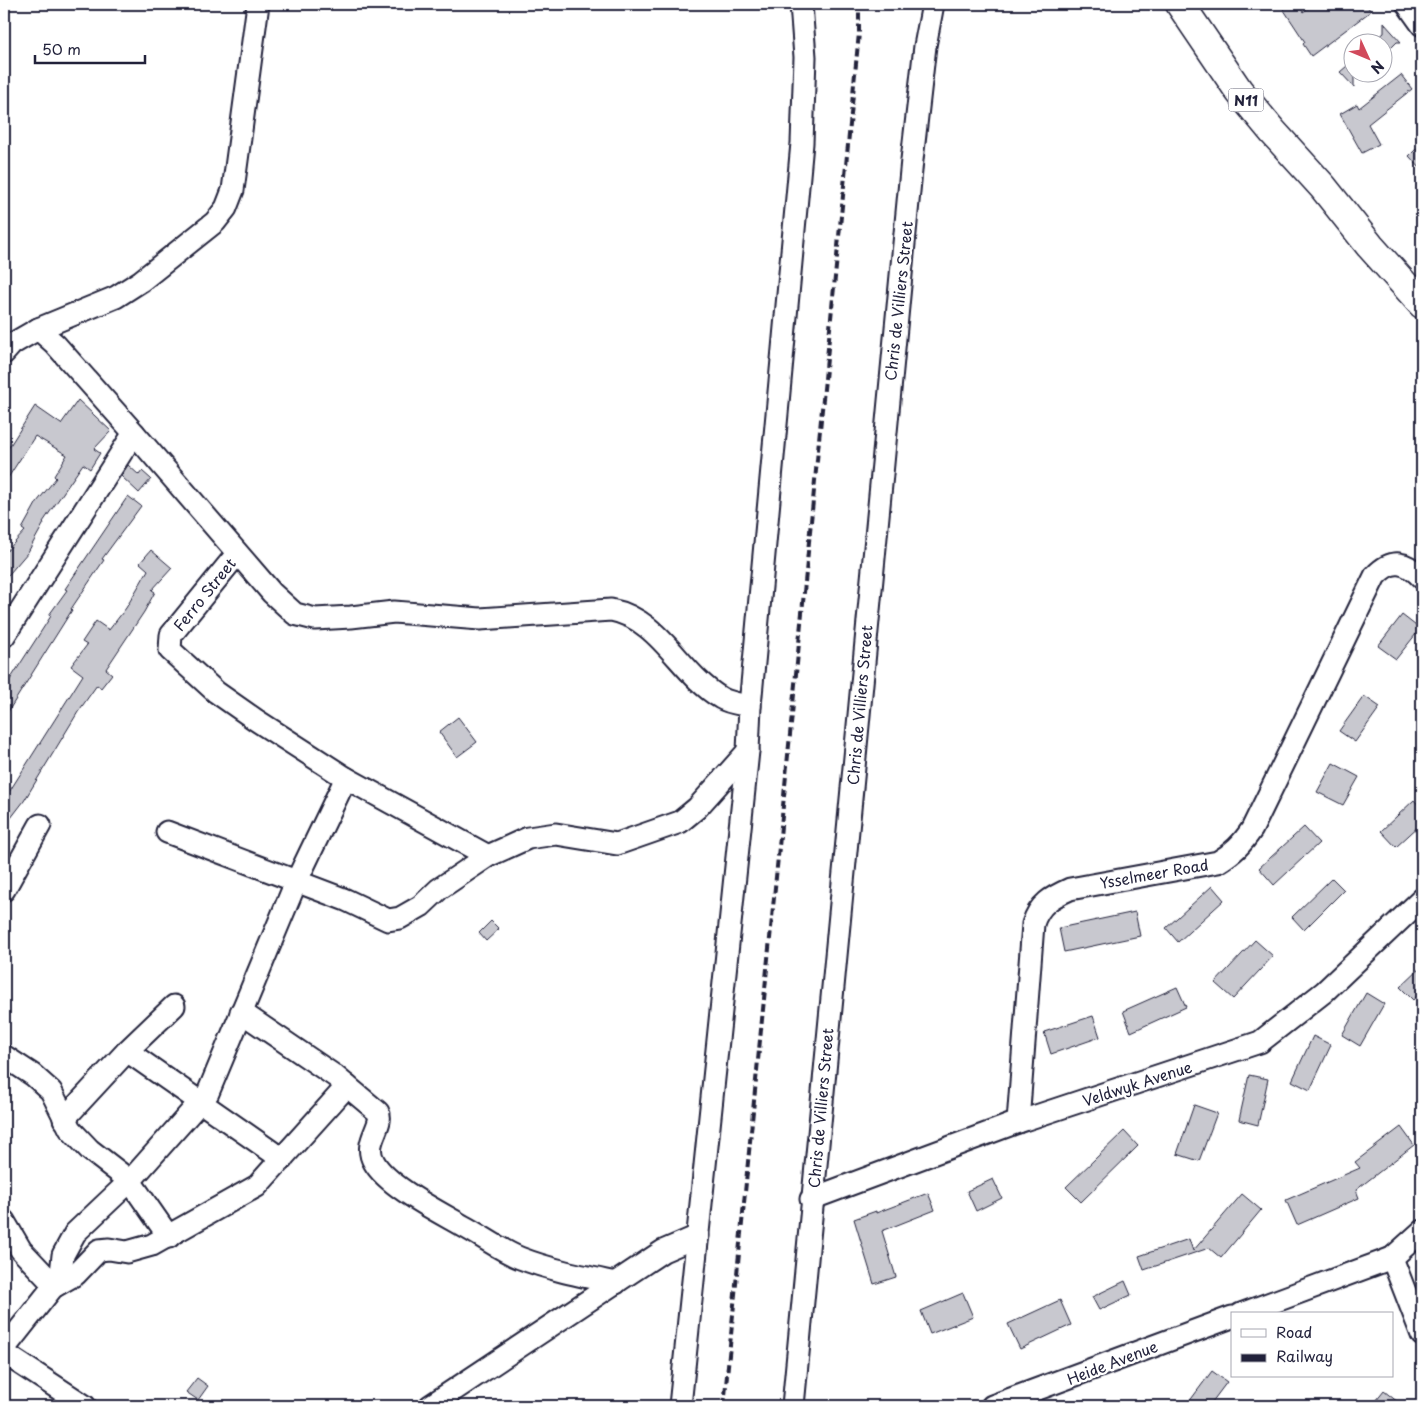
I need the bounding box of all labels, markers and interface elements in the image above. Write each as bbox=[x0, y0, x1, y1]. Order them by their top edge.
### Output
scale bar bbox=[35, 32, 145, 64]
north arrow bbox=[1344, 32, 1394, 82]
text: 50 m bbox=[42, 37, 81, 60]
text: N bbox=[1366, 56, 1389, 79]
road number: N11 bbox=[1228, 88, 1264, 112]
street label: Chris de Villiers Street bbox=[878, 220, 918, 382]
street label: Ferro Street bbox=[167, 552, 241, 636]
street label: Chris de Villiers Street bbox=[841, 624, 877, 786]
street label: Ysselmeer Road bbox=[1098, 852, 1210, 894]
street label: Chris de Villiers Street bbox=[802, 1027, 838, 1189]
street label: Veldwyk Avenue bbox=[1079, 1054, 1195, 1112]
legend bbox=[1231, 1312, 1394, 1378]
text: Road bbox=[1276, 1320, 1312, 1343]
street label: Heide Avenue bbox=[1063, 1334, 1161, 1390]
text: Railway bbox=[1276, 1344, 1333, 1367]

